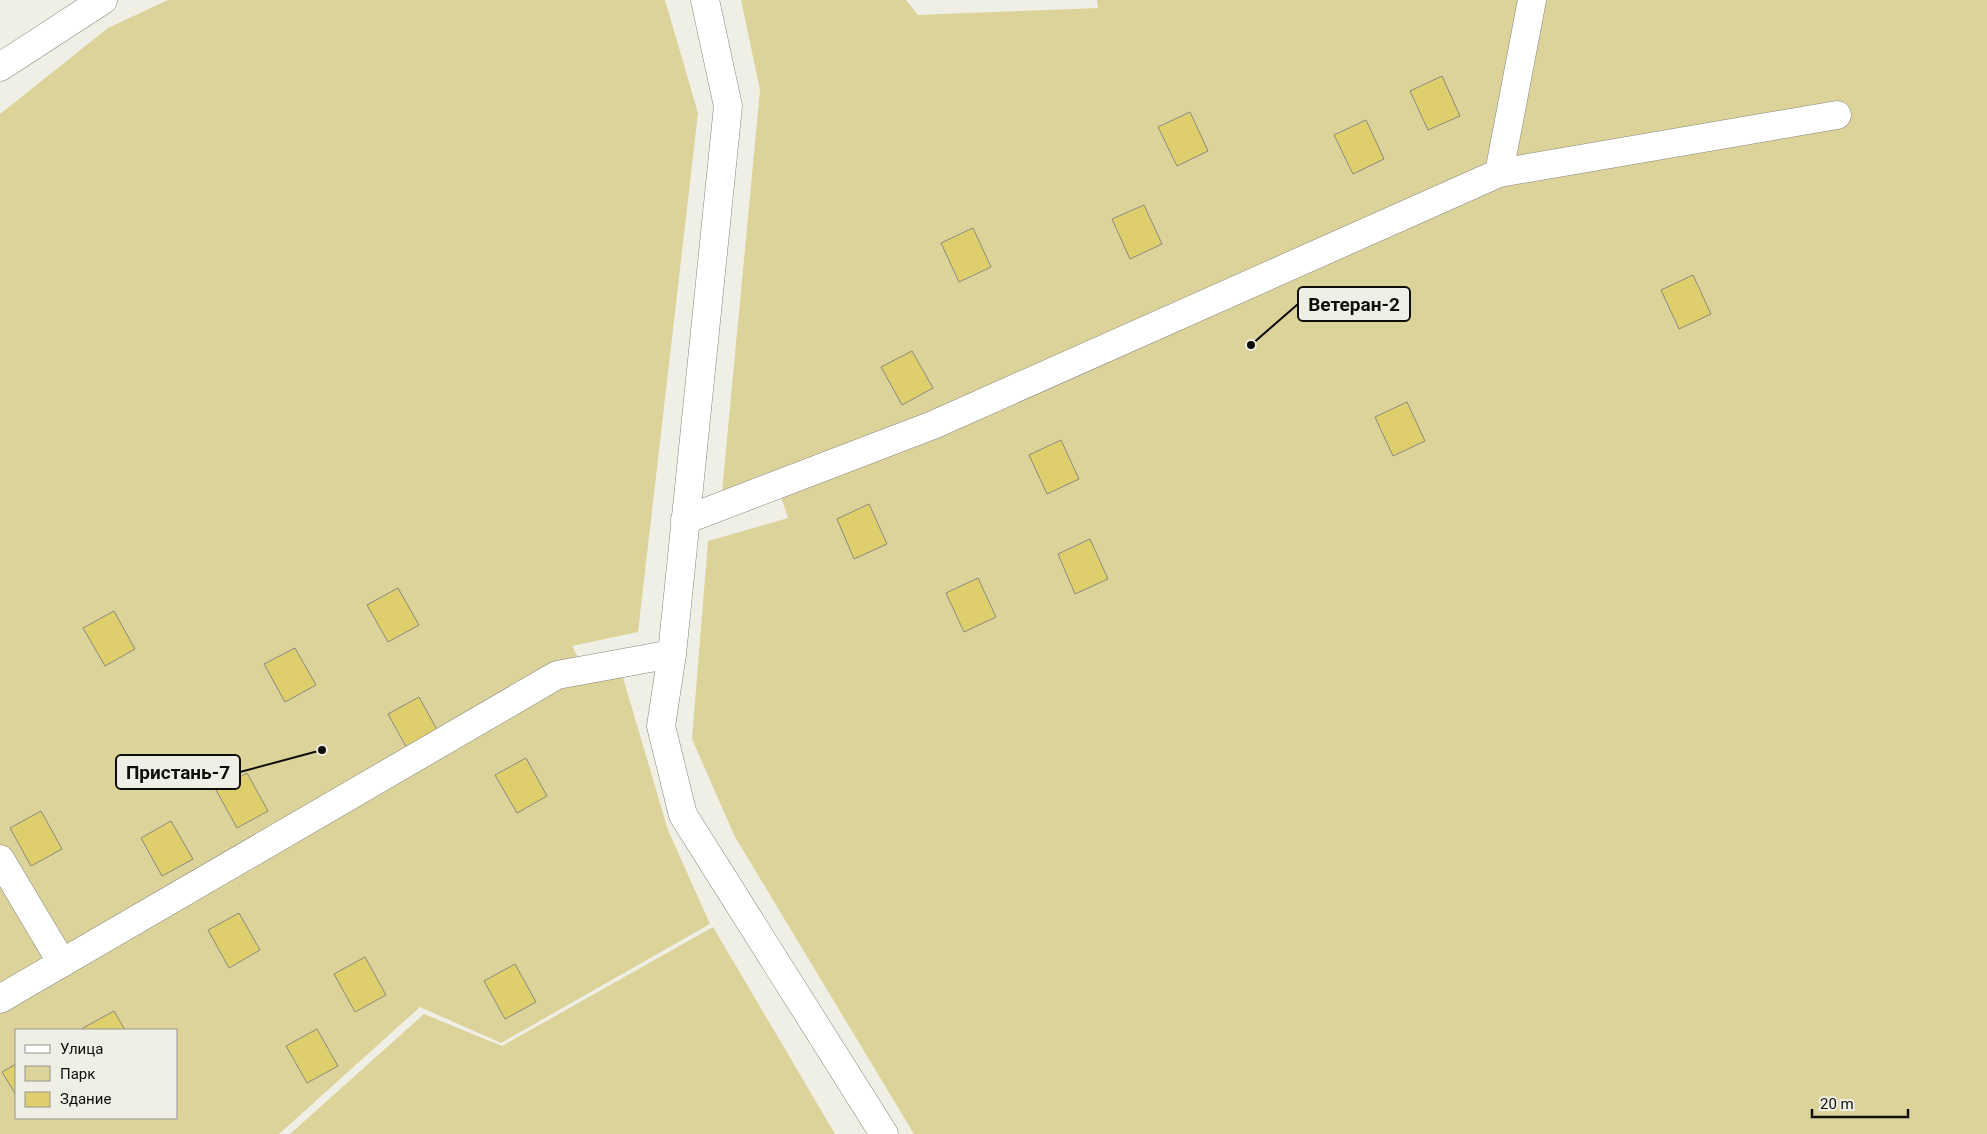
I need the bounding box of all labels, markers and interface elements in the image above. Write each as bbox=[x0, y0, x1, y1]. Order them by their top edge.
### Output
callout: Ветеран-2 bbox=[1298, 287, 1410, 321]
text: Ветеран-2 bbox=[1308, 293, 1400, 316]
callout: Пристань-7 bbox=[116, 755, 240, 789]
text: Пристань-7 bbox=[126, 761, 230, 784]
legend bbox=[15, 1029, 178, 1119]
text: Улица bbox=[60, 1040, 103, 1058]
text: Парк bbox=[60, 1065, 95, 1083]
scale bar bbox=[1812, 1086, 1908, 1118]
text: Здание bbox=[60, 1090, 111, 1108]
text: 20 m bbox=[1820, 1095, 1854, 1113]

